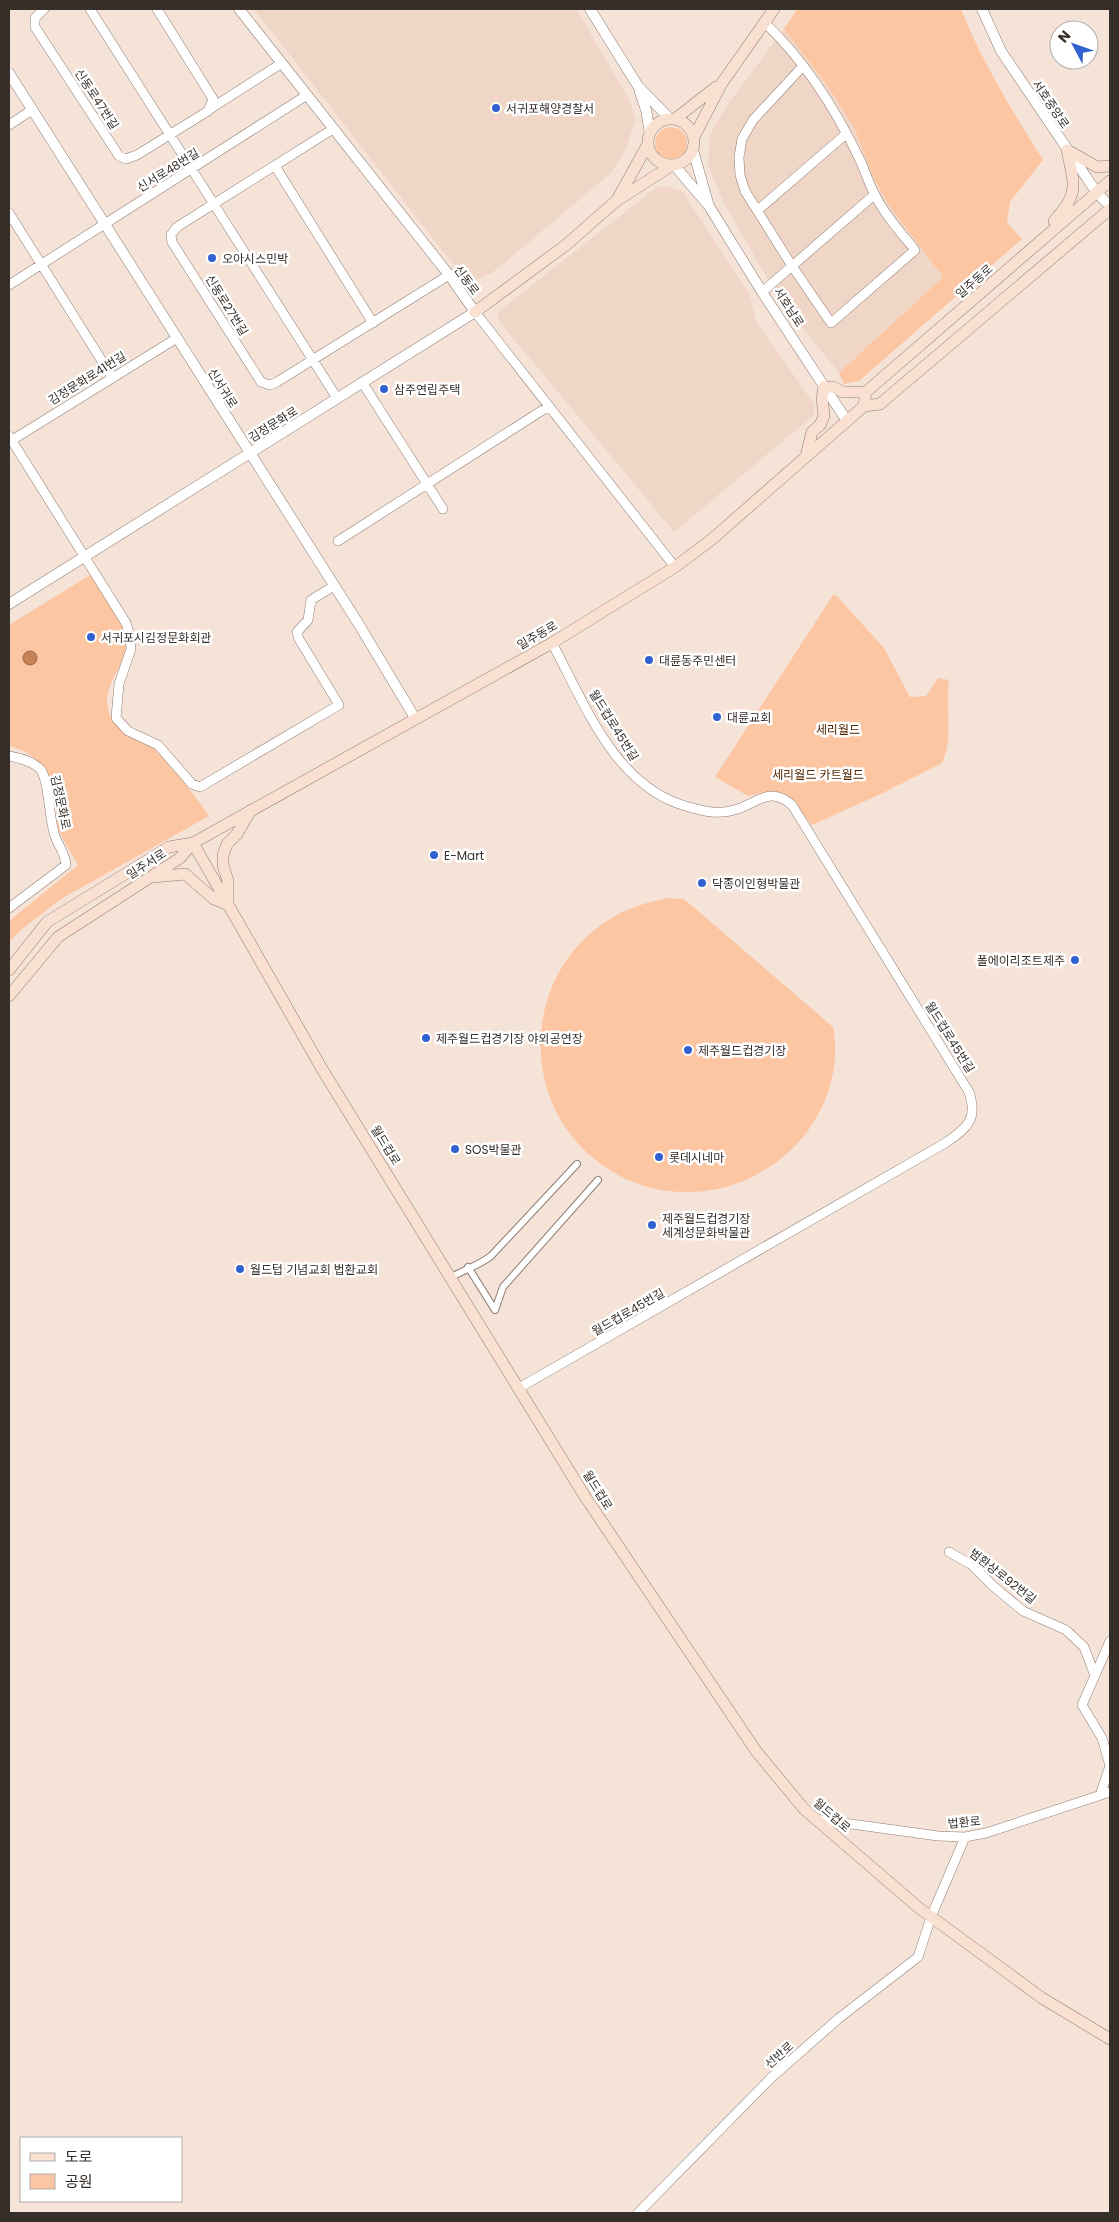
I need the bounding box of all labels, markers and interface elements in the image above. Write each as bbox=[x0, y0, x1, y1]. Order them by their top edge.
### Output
north arrow bbox=[1049, 20, 1099, 70]
text: N bbox=[1053, 26, 1075, 47]
street label: 신동로47번길 bbox=[71, 65, 123, 133]
street label: 서호중앙로 bbox=[1029, 76, 1073, 132]
place label: 서귀포해양경찰서 bbox=[506, 100, 594, 117]
marker: 서귀포해양경찰서 bbox=[490, 102, 502, 114]
street label: 신서로48번길 bbox=[134, 144, 202, 196]
place label: 오아시스민박 bbox=[222, 250, 288, 267]
marker: 오아시스민박 bbox=[206, 252, 218, 264]
street label: 일주동로 bbox=[952, 260, 996, 302]
street label: 신동로 bbox=[450, 262, 484, 298]
street label: 신동로27번길 bbox=[202, 271, 252, 339]
street label: 서호남로 bbox=[770, 284, 808, 330]
street label: 김정문화로41번길 bbox=[45, 347, 129, 409]
street label: 신서귀로 bbox=[204, 365, 242, 411]
place label: 삼주연립주택 bbox=[394, 381, 460, 398]
marker: 삼주연립주택 bbox=[378, 383, 390, 395]
street label: 김정문화로 bbox=[245, 402, 301, 446]
street label: 일주동로 bbox=[514, 617, 560, 653]
place label: 서귀포시김정문화회관 bbox=[101, 629, 211, 646]
marker: 서귀포시김정문화회관 bbox=[85, 631, 97, 643]
place label: 대륜동주민센터 bbox=[659, 652, 736, 669]
marker: 대륜동주민센터 bbox=[643, 654, 655, 666]
street label: 월드컵로45번길 bbox=[585, 686, 643, 764]
place label: 대륜교회 bbox=[727, 709, 771, 726]
marker: 대륜교회 bbox=[711, 711, 723, 723]
park label: 세리월드 bbox=[816, 721, 860, 738]
park label: 세리월드 카트월드 bbox=[772, 766, 864, 783]
street label: 김정문화로 bbox=[47, 773, 75, 831]
street label: 일주서로 bbox=[123, 845, 169, 883]
place label: E-Mart bbox=[444, 847, 484, 864]
marker: E-Mart bbox=[428, 849, 440, 861]
place label: 닥종이인형박물관 bbox=[712, 875, 800, 892]
marker: 닥종이인형박물관 bbox=[696, 877, 708, 889]
place label: 폴에이리조트제주 bbox=[977, 952, 1065, 969]
marker: 폴에이리조트제주 bbox=[1069, 954, 1081, 966]
street label: 월드컵로45번길 bbox=[921, 998, 979, 1076]
place label: 제주월드컵경기장 야외공연장 bbox=[436, 1030, 583, 1047]
marker: 제주월드컵경기장 야외공연장 bbox=[420, 1032, 432, 1044]
place label: 제주월드컵경기장 bbox=[698, 1042, 786, 1059]
marker: 제주월드컵경기장 bbox=[682, 1044, 694, 1056]
street label: 월드컵로 bbox=[367, 1122, 405, 1168]
place label: SOS박물관 bbox=[465, 1141, 522, 1158]
marker: SOS박물관 bbox=[449, 1143, 461, 1155]
place label: 롯데시네마 bbox=[669, 1149, 724, 1166]
marker: 롯데시네마 bbox=[653, 1151, 665, 1163]
place label: 제주월드컵경기장 세계성문화박물관 bbox=[662, 1210, 750, 1241]
marker: 제주월드컵경기장 세계성문화박물관 bbox=[646, 1219, 658, 1231]
place label: 월드텁 기념교회 법환교회 bbox=[250, 1261, 378, 1278]
marker: 월드텁 기념교회 법환교회 bbox=[234, 1263, 246, 1275]
street label: 월드컵로45번길 bbox=[589, 1284, 667, 1340]
street label: 월드컵로 bbox=[579, 1467, 617, 1513]
street label: 범환상로92번길 bbox=[966, 1544, 1040, 1608]
street label: 월드컵로 bbox=[810, 1794, 854, 1836]
street label: 법환로 bbox=[947, 1812, 981, 1832]
street label: 선반로 bbox=[761, 2038, 797, 2072]
legend bbox=[20, 2137, 182, 2202]
text: 도로 bbox=[65, 2146, 93, 2167]
text: 공원 bbox=[65, 2171, 93, 2192]

